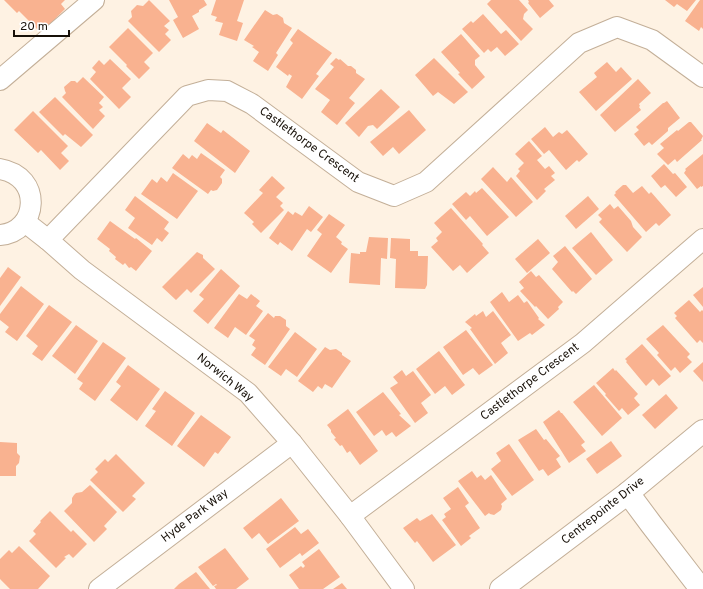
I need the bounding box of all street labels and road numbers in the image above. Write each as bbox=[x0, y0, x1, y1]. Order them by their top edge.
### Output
street label: Castlethorpe Crescent bbox=[256, 103, 362, 187]
street label: Castlethorpe Crescent bbox=[477, 340, 583, 424]
street label: Norwich Way bbox=[193, 350, 257, 406]
street label: Centrepointe Drive bbox=[558, 473, 648, 549]
street label: Hyde Park Way bbox=[158, 485, 232, 547]

